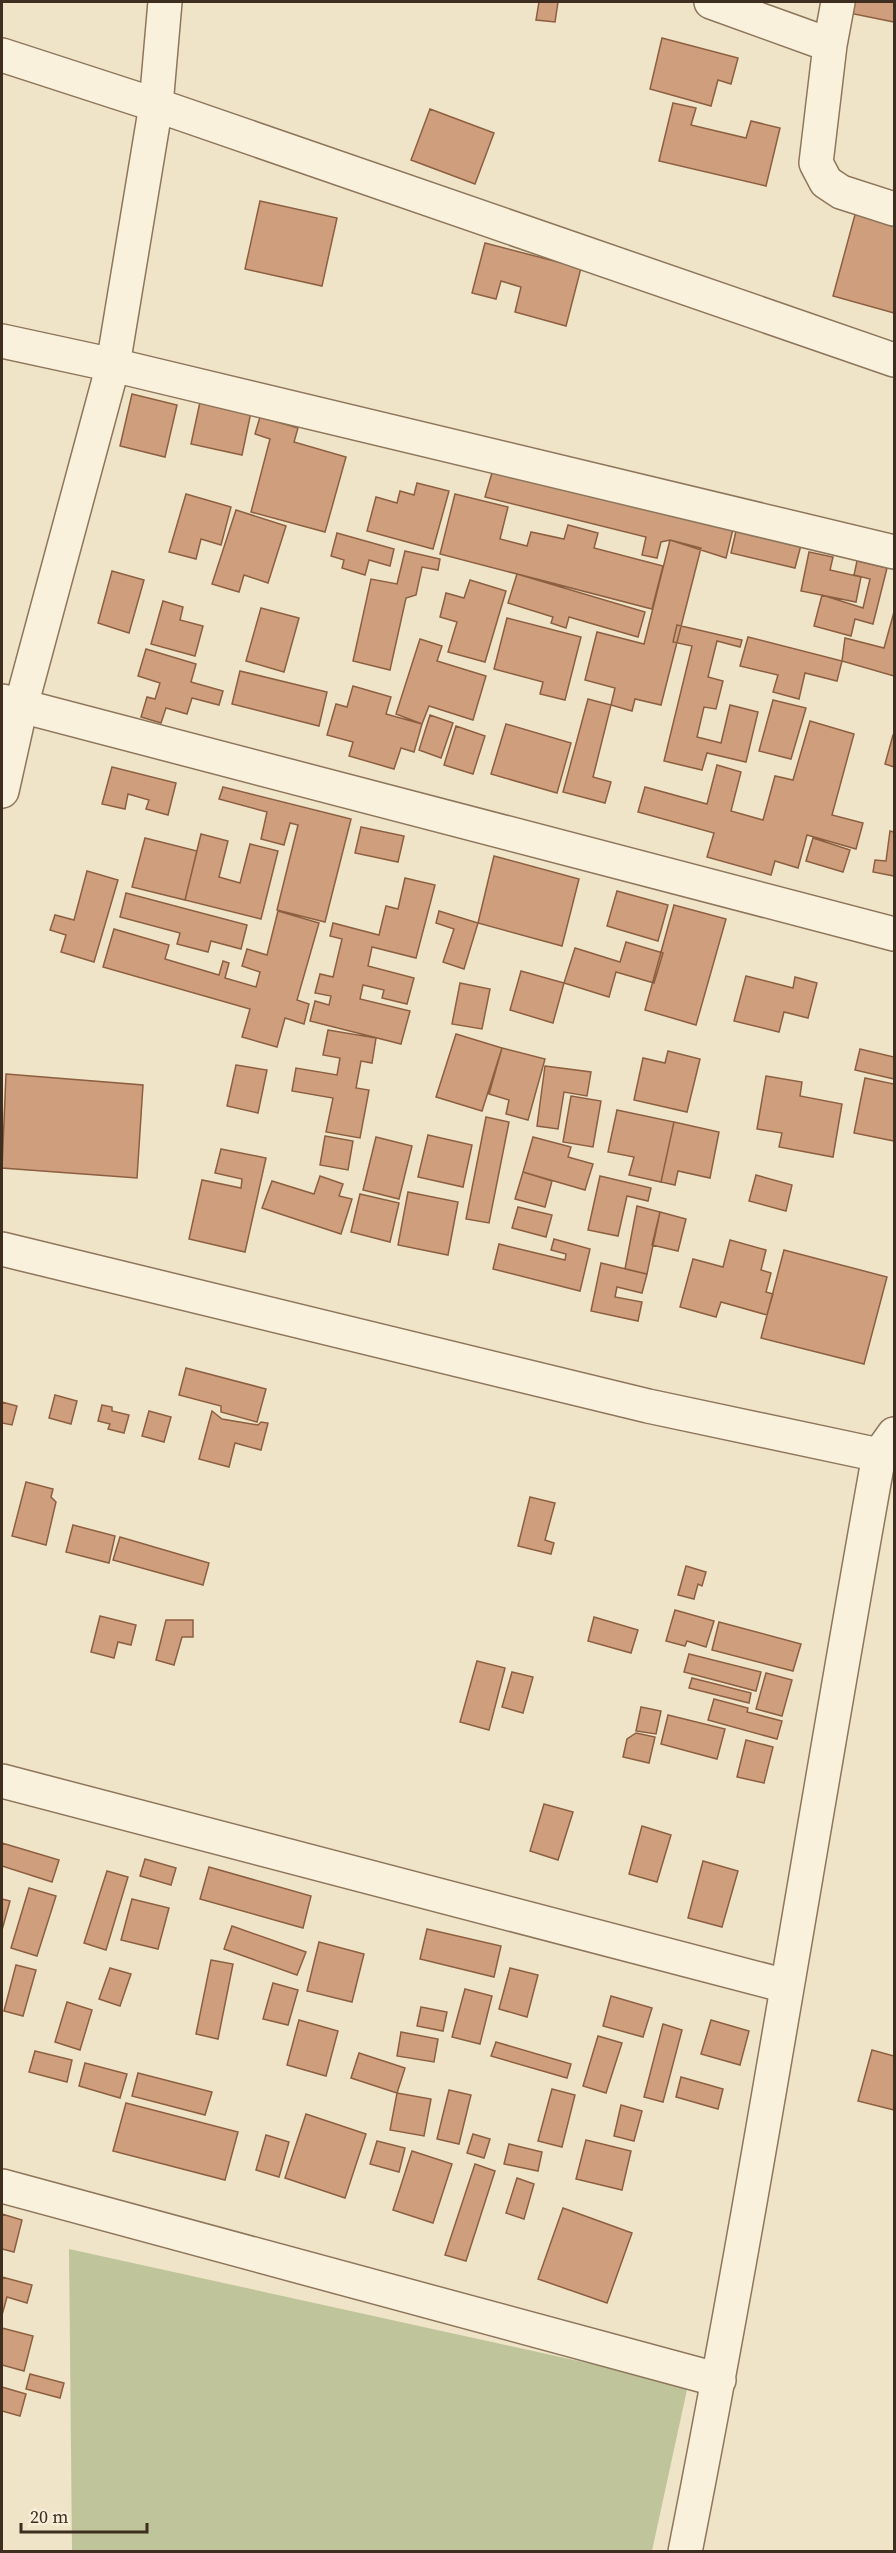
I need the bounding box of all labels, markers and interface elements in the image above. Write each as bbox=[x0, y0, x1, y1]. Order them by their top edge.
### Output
scale bar bbox=[21, 2496, 147, 2534]
text: 20 m bbox=[30, 2504, 68, 2529]

